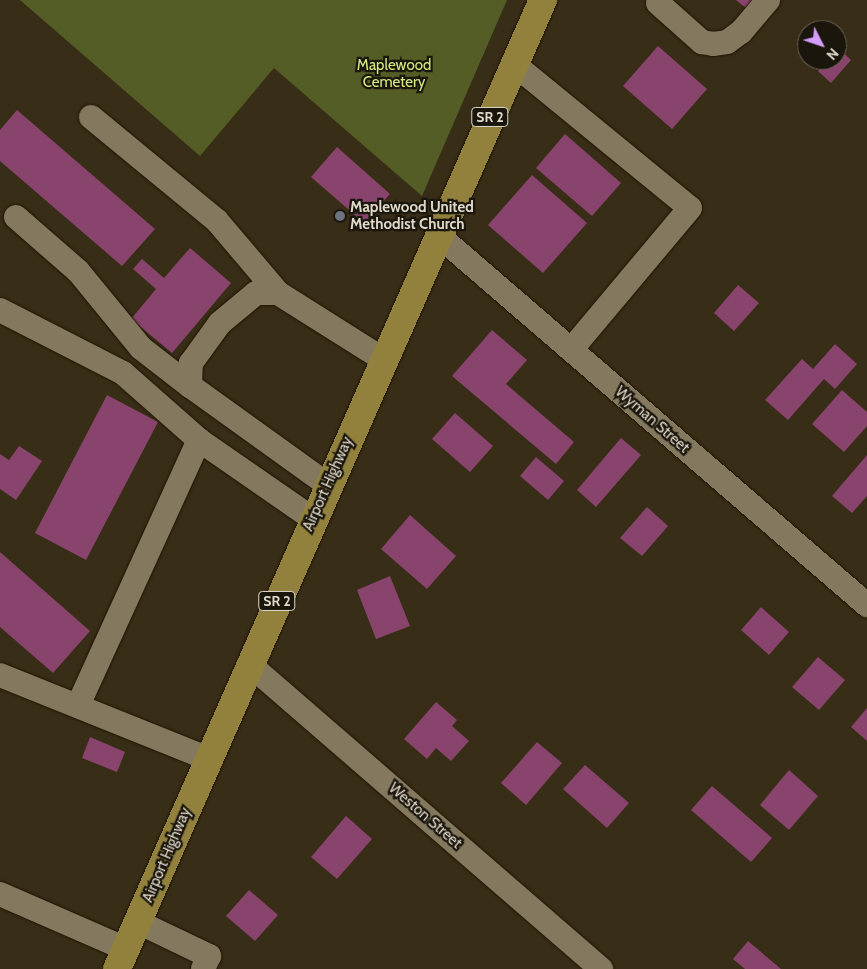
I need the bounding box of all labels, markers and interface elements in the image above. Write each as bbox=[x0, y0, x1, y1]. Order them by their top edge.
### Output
north arrow bbox=[797, 20, 847, 70]
text: N bbox=[823, 45, 843, 64]
park label: Maplewood Cemetery bbox=[357, 56, 431, 91]
road number: SR 2 bbox=[471, 105, 509, 128]
place label: Maplewood United Methodist Church bbox=[350, 198, 474, 233]
marker: Maplewood United Methodist Church bbox=[334, 210, 346, 222]
street label: Wyman Street bbox=[611, 383, 693, 457]
street label: Airport Highway bbox=[299, 434, 357, 534]
road number: SR 2 bbox=[258, 590, 296, 612]
street label: Weston Street bbox=[385, 779, 465, 853]
street label: Airport Highway bbox=[139, 805, 195, 905]

